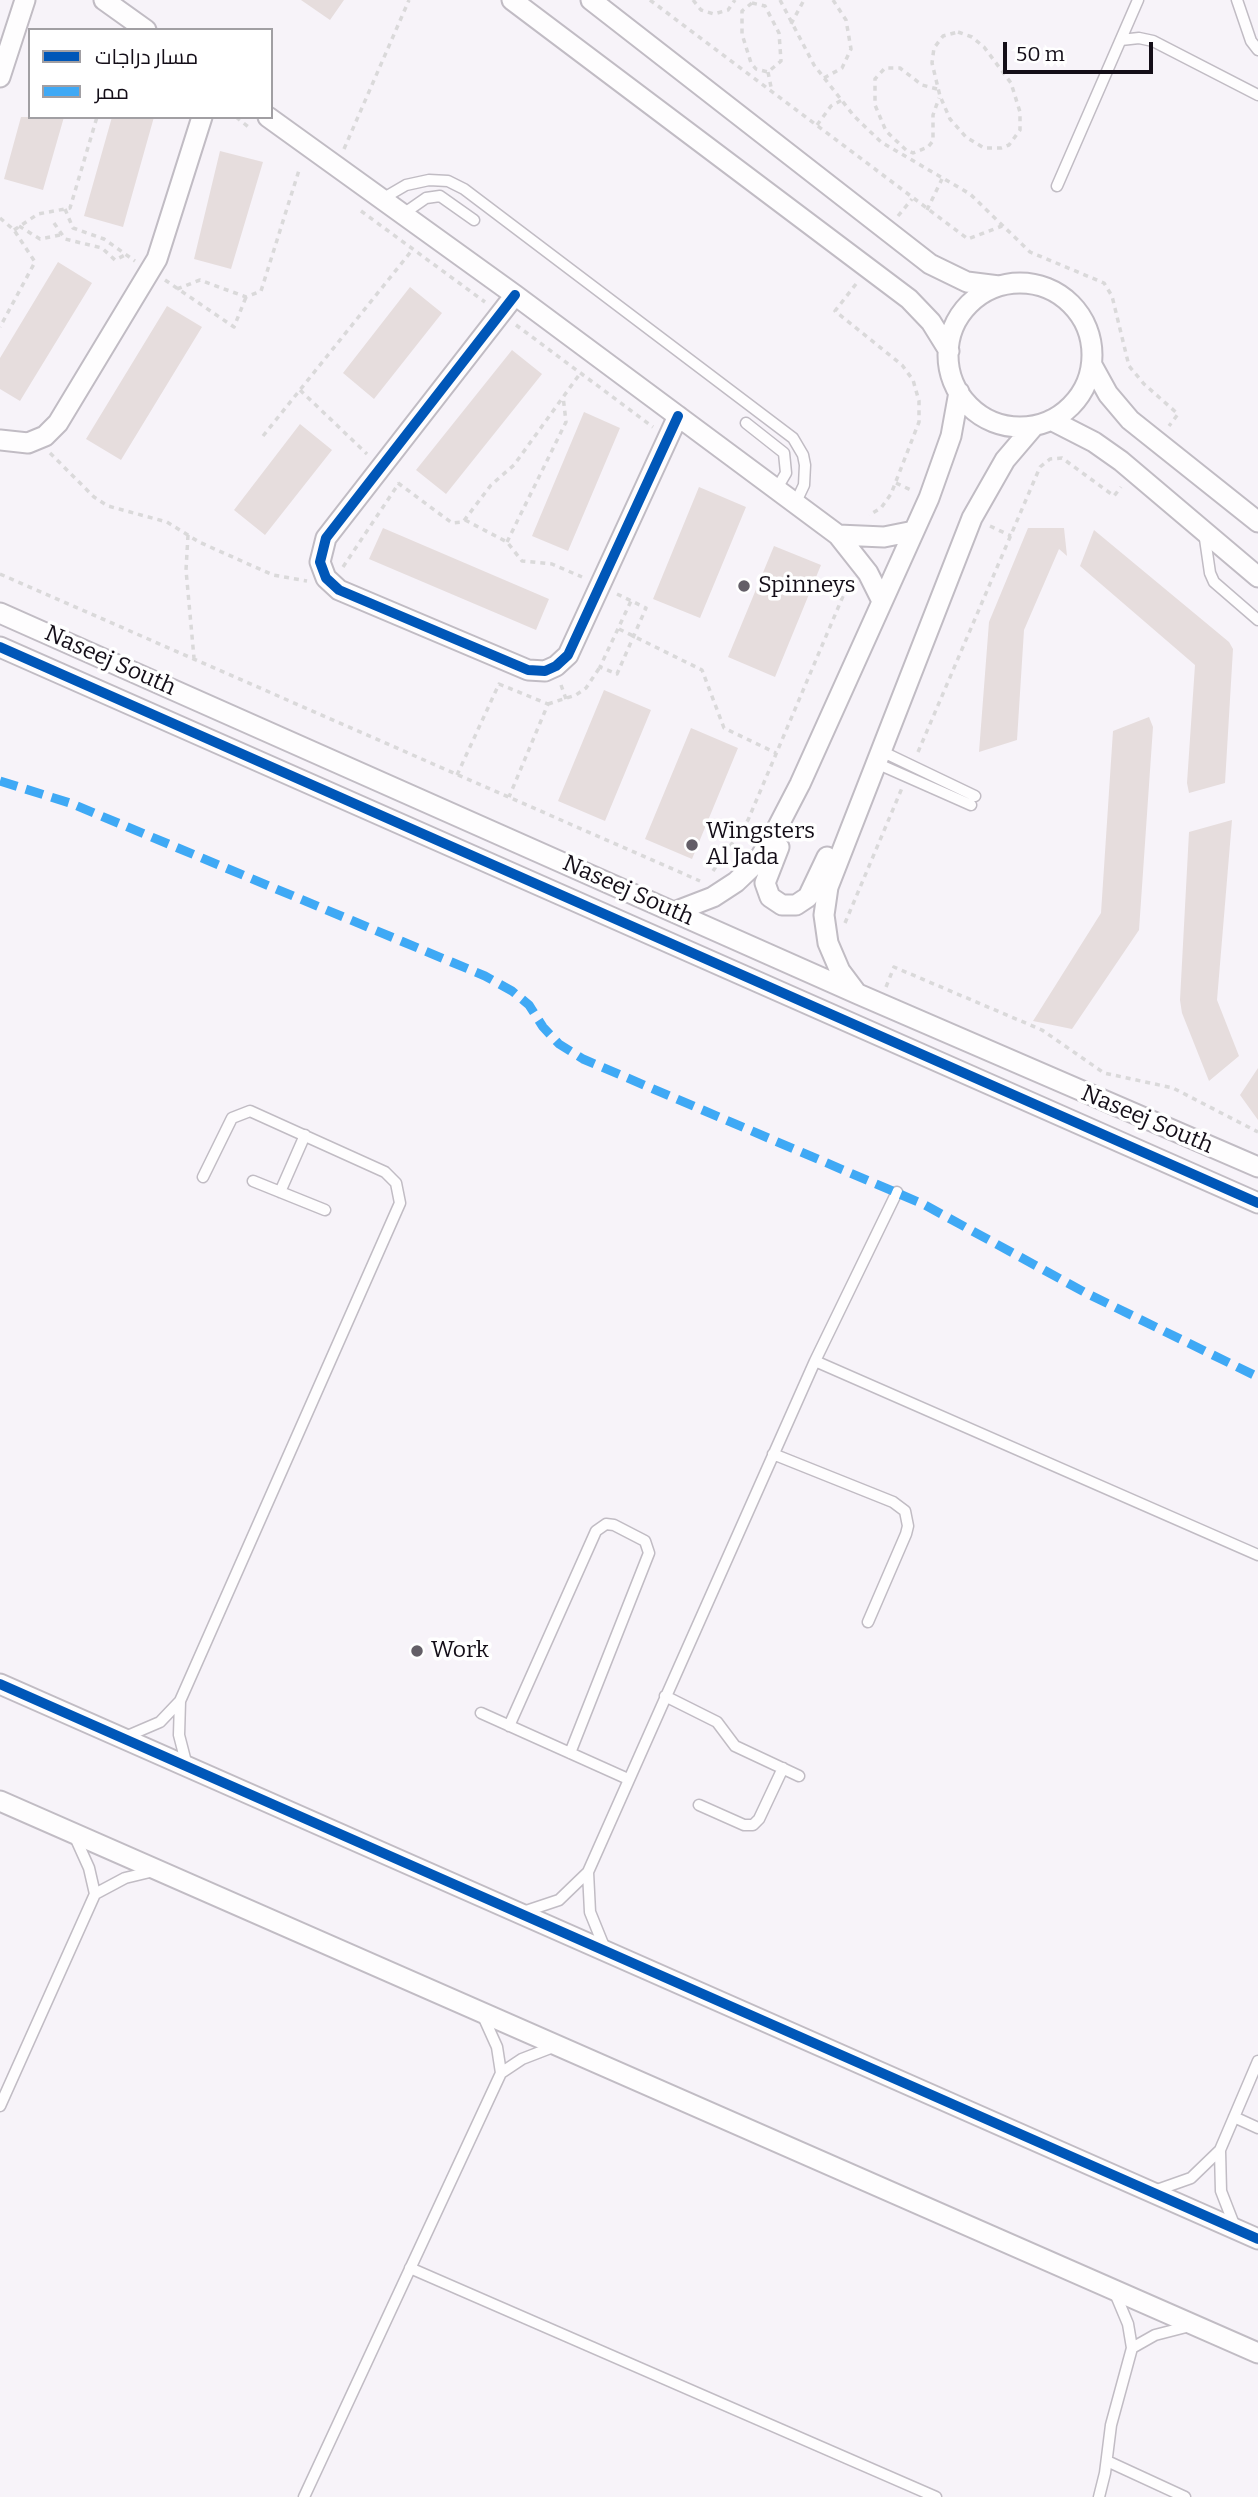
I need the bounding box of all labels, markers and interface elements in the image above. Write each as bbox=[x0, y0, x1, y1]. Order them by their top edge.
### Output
legend bbox=[28, 28, 273, 119]
scale bar bbox=[1006, 28, 1156, 72]
text: 50 m bbox=[1016, 41, 1065, 67]
text: مسار دراجات bbox=[95, 44, 198, 70]
text: ممر bbox=[95, 79, 129, 105]
place label: Spinneys bbox=[758, 572, 855, 600]
marker: Spinneys bbox=[736, 578, 752, 594]
street label: Naseej South bbox=[40, 620, 180, 702]
place label: Wingsters Al Jada bbox=[706, 818, 815, 872]
marker: Wingsters Al Jada bbox=[684, 837, 700, 853]
street label: Naseej South bbox=[558, 850, 698, 932]
street label: Naseej South bbox=[1077, 1080, 1217, 1160]
place label: Work bbox=[431, 1637, 489, 1665]
marker: Work bbox=[409, 1643, 425, 1659]

